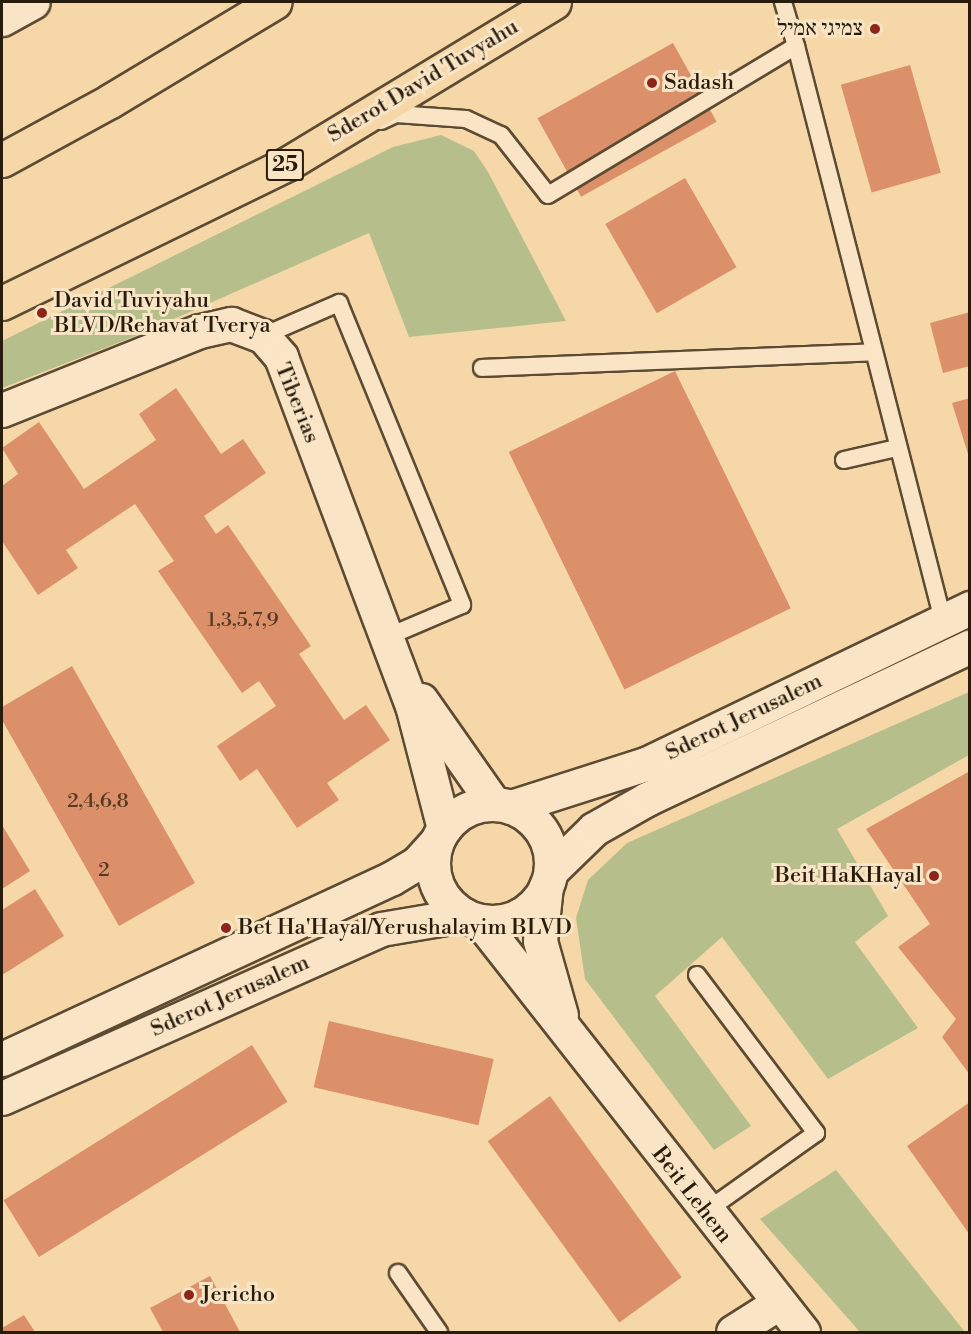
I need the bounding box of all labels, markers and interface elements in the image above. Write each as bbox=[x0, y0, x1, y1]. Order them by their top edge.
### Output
street label: Sderot David Tuvyahu bbox=[323, 14, 523, 148]
place label: צמיגי אמיל bbox=[777, 16, 863, 42]
marker: צמיגי אמיל bbox=[868, 22, 882, 36]
place label: Sadash bbox=[664, 70, 734, 96]
marker: Sadash bbox=[645, 76, 659, 90]
road number: 25 bbox=[266, 147, 304, 183]
place label: David Tuviyahu BLVD/Rehavat Tverya bbox=[54, 287, 271, 338]
marker: David Tuviyahu BLVD/Rehavat Tverya bbox=[35, 306, 49, 320]
street label: Tiberias bbox=[269, 359, 325, 447]
house number: 1,3,5,7,9 bbox=[207, 608, 279, 632]
street label: Sderot Jerusalem bbox=[661, 668, 827, 766]
house number: 2,4,6,8 bbox=[67, 789, 129, 813]
house number: 2 bbox=[98, 858, 110, 882]
place label: Beit HaKHayal bbox=[774, 863, 922, 889]
marker: Beit HaKHayal bbox=[927, 869, 941, 883]
place label: Bet Ha'Hayal/Yerushalayim BLVD bbox=[238, 915, 572, 941]
marker: Bet Ha'Hayal/Yerushalayim BLVD bbox=[219, 921, 233, 935]
street label: Sderot Jerusalem bbox=[147, 949, 313, 1043]
street label: Beit Lehem bbox=[646, 1142, 738, 1248]
place label: Jericho bbox=[201, 1282, 275, 1308]
marker: Jericho bbox=[182, 1288, 196, 1302]

